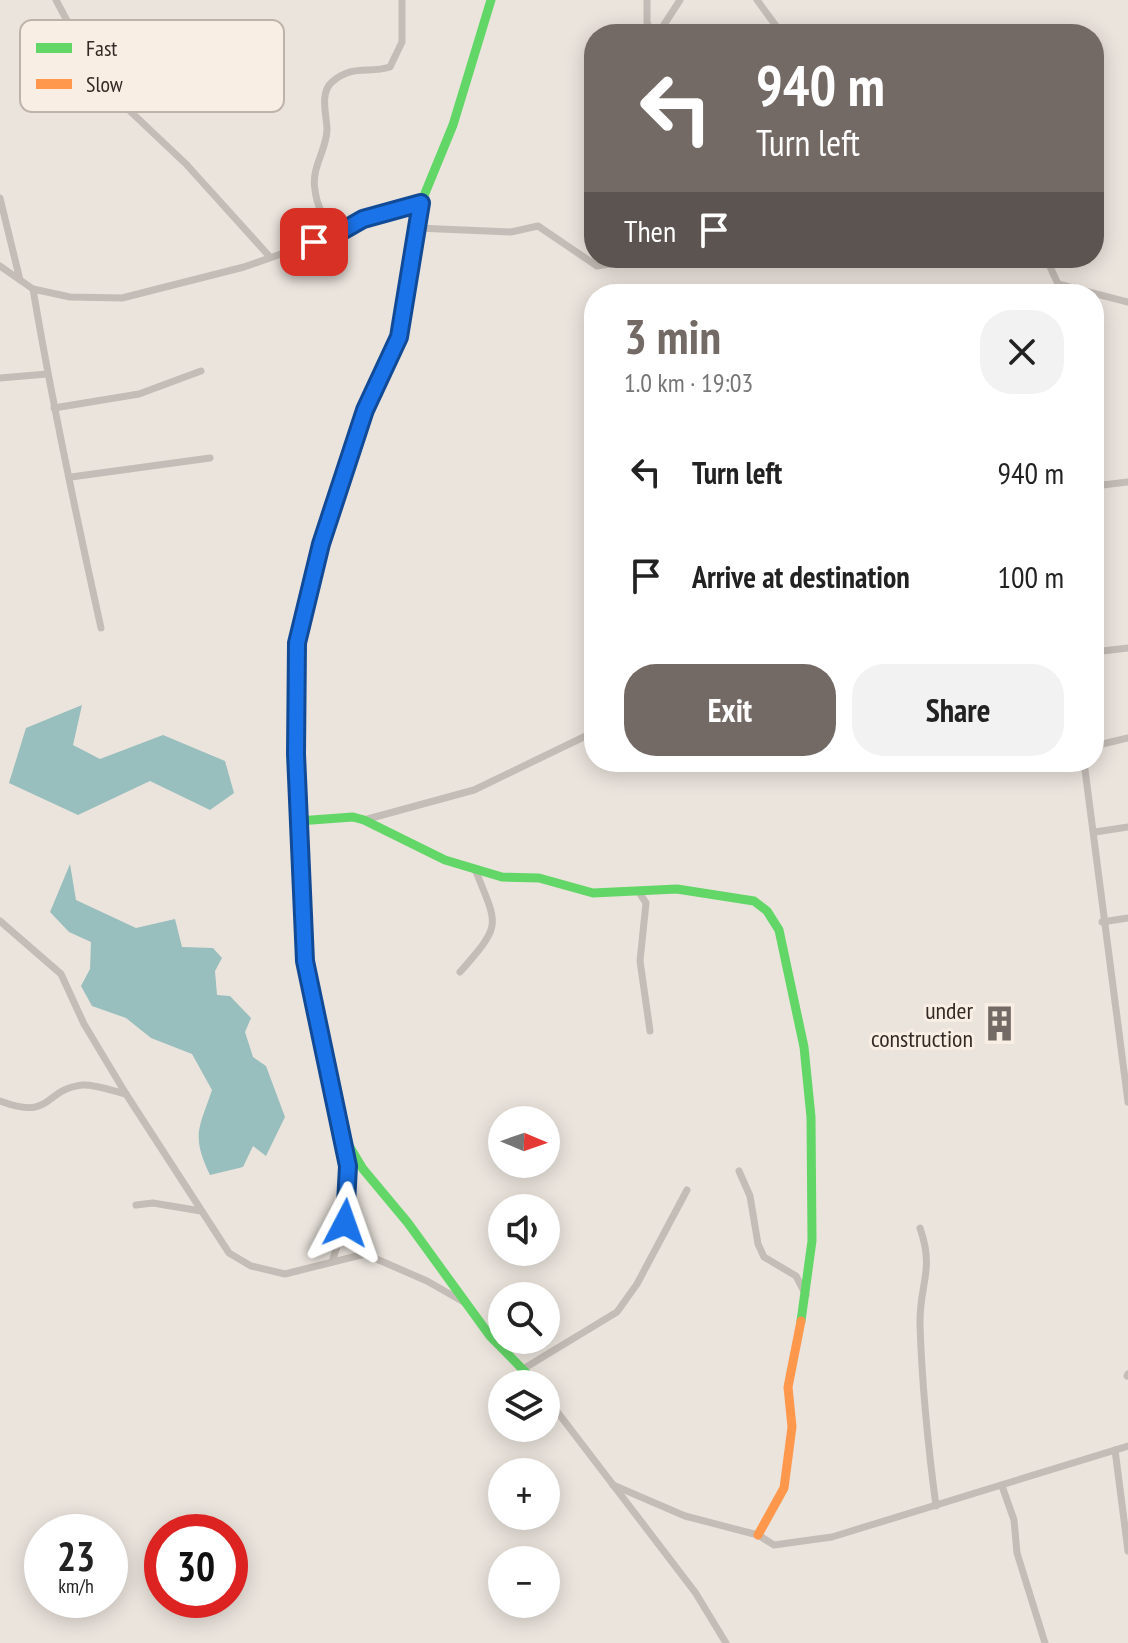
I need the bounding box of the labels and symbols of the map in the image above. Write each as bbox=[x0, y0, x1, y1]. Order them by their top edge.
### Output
legend bbox=[20, 20, 284, 112]
text: Fast bbox=[86, 34, 117, 62]
text: Slow bbox=[86, 70, 123, 98]
pin bbox=[280, 208, 348, 276]
place label: under construction bbox=[871, 995, 973, 1054]
building icon: under construction bbox=[980, 1005, 1018, 1043]
north arrow bbox=[488, 1106, 560, 1178]
position arrow bbox=[303, 1181, 387, 1265]
speed limit sign: 30 bbox=[144, 1514, 248, 1618]

